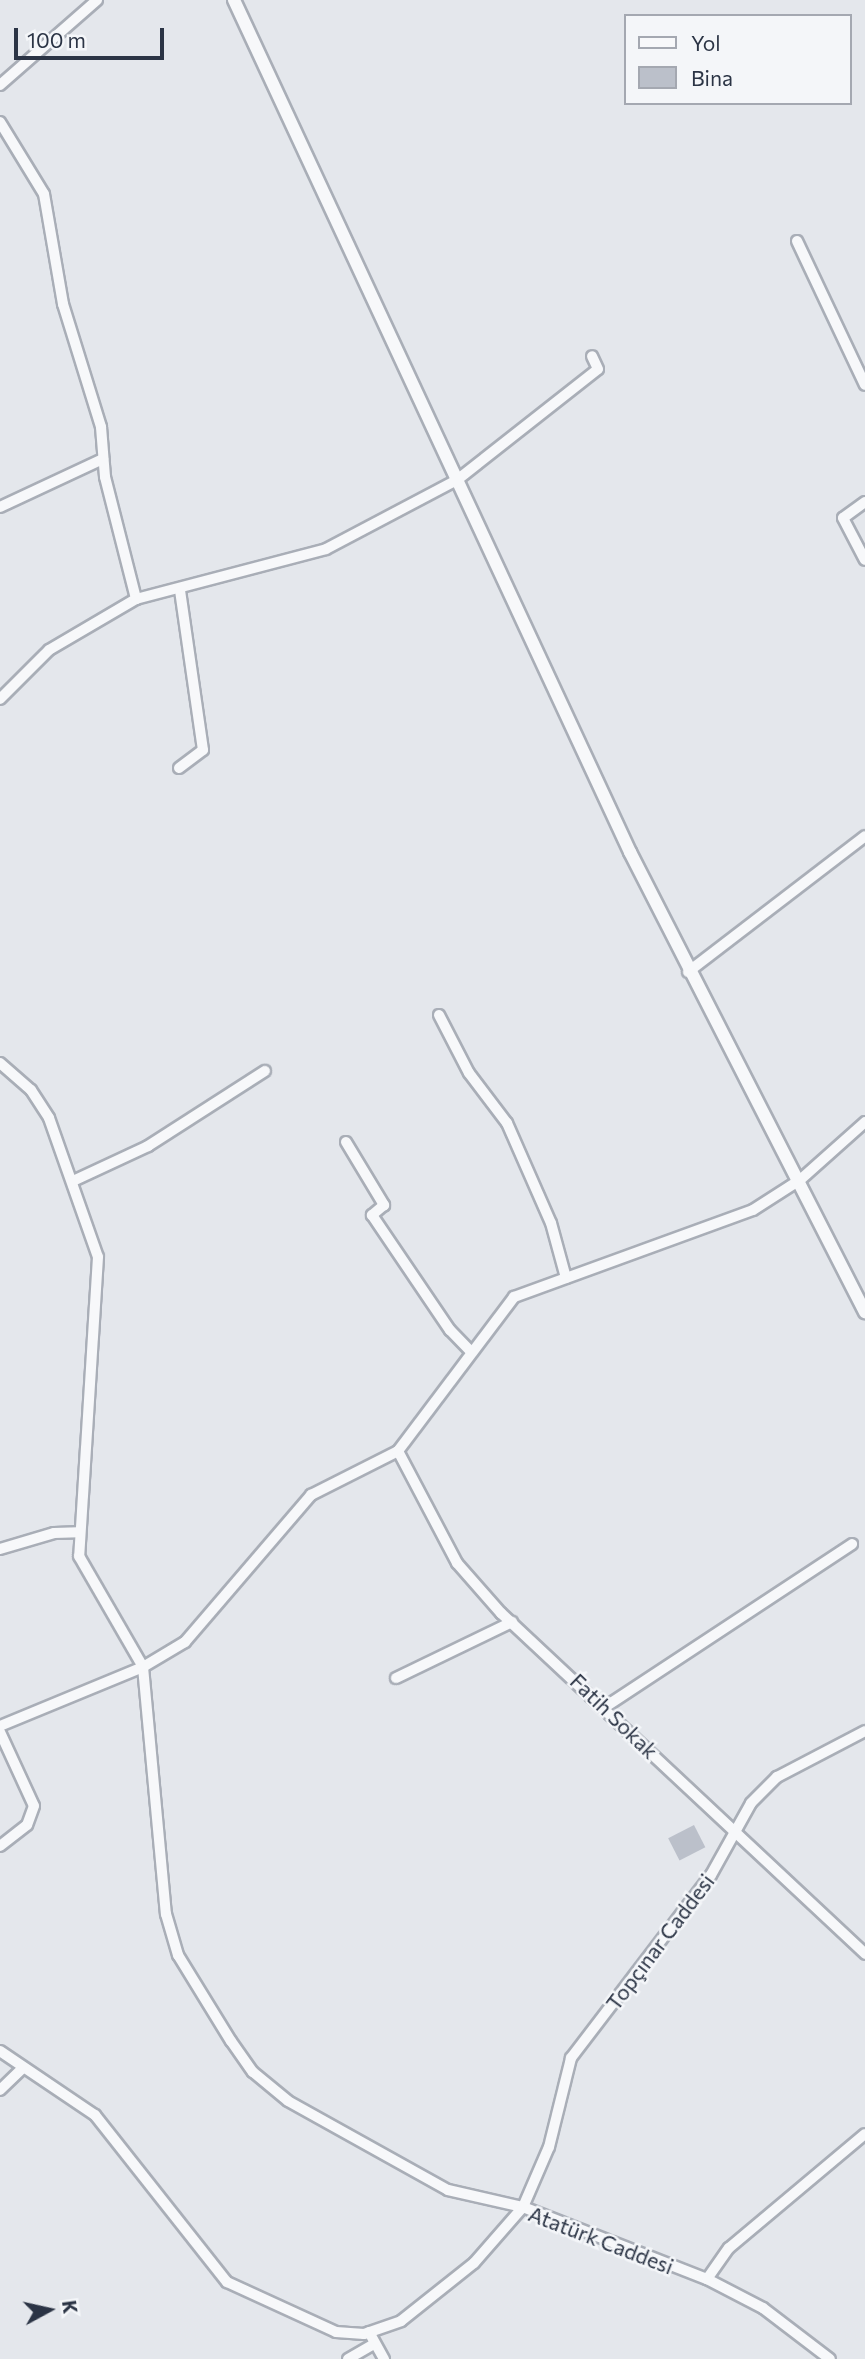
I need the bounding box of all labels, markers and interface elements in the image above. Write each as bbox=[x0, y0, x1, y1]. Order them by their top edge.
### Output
scale bar bbox=[18, 14, 168, 58]
legend bbox=[624, 14, 851, 105]
text: 100 m bbox=[27, 27, 86, 52]
text: Yol bbox=[691, 30, 721, 55]
text: Bina bbox=[691, 65, 733, 90]
street label: Fatih Sokak bbox=[565, 1668, 663, 1764]
street label: Topçınar Caddesi bbox=[601, 1869, 719, 2015]
street label: Atatürk Caddesi bbox=[525, 2201, 677, 2279]
north arrow bbox=[14, 2275, 84, 2345]
text: K bbox=[58, 2299, 83, 2315]

